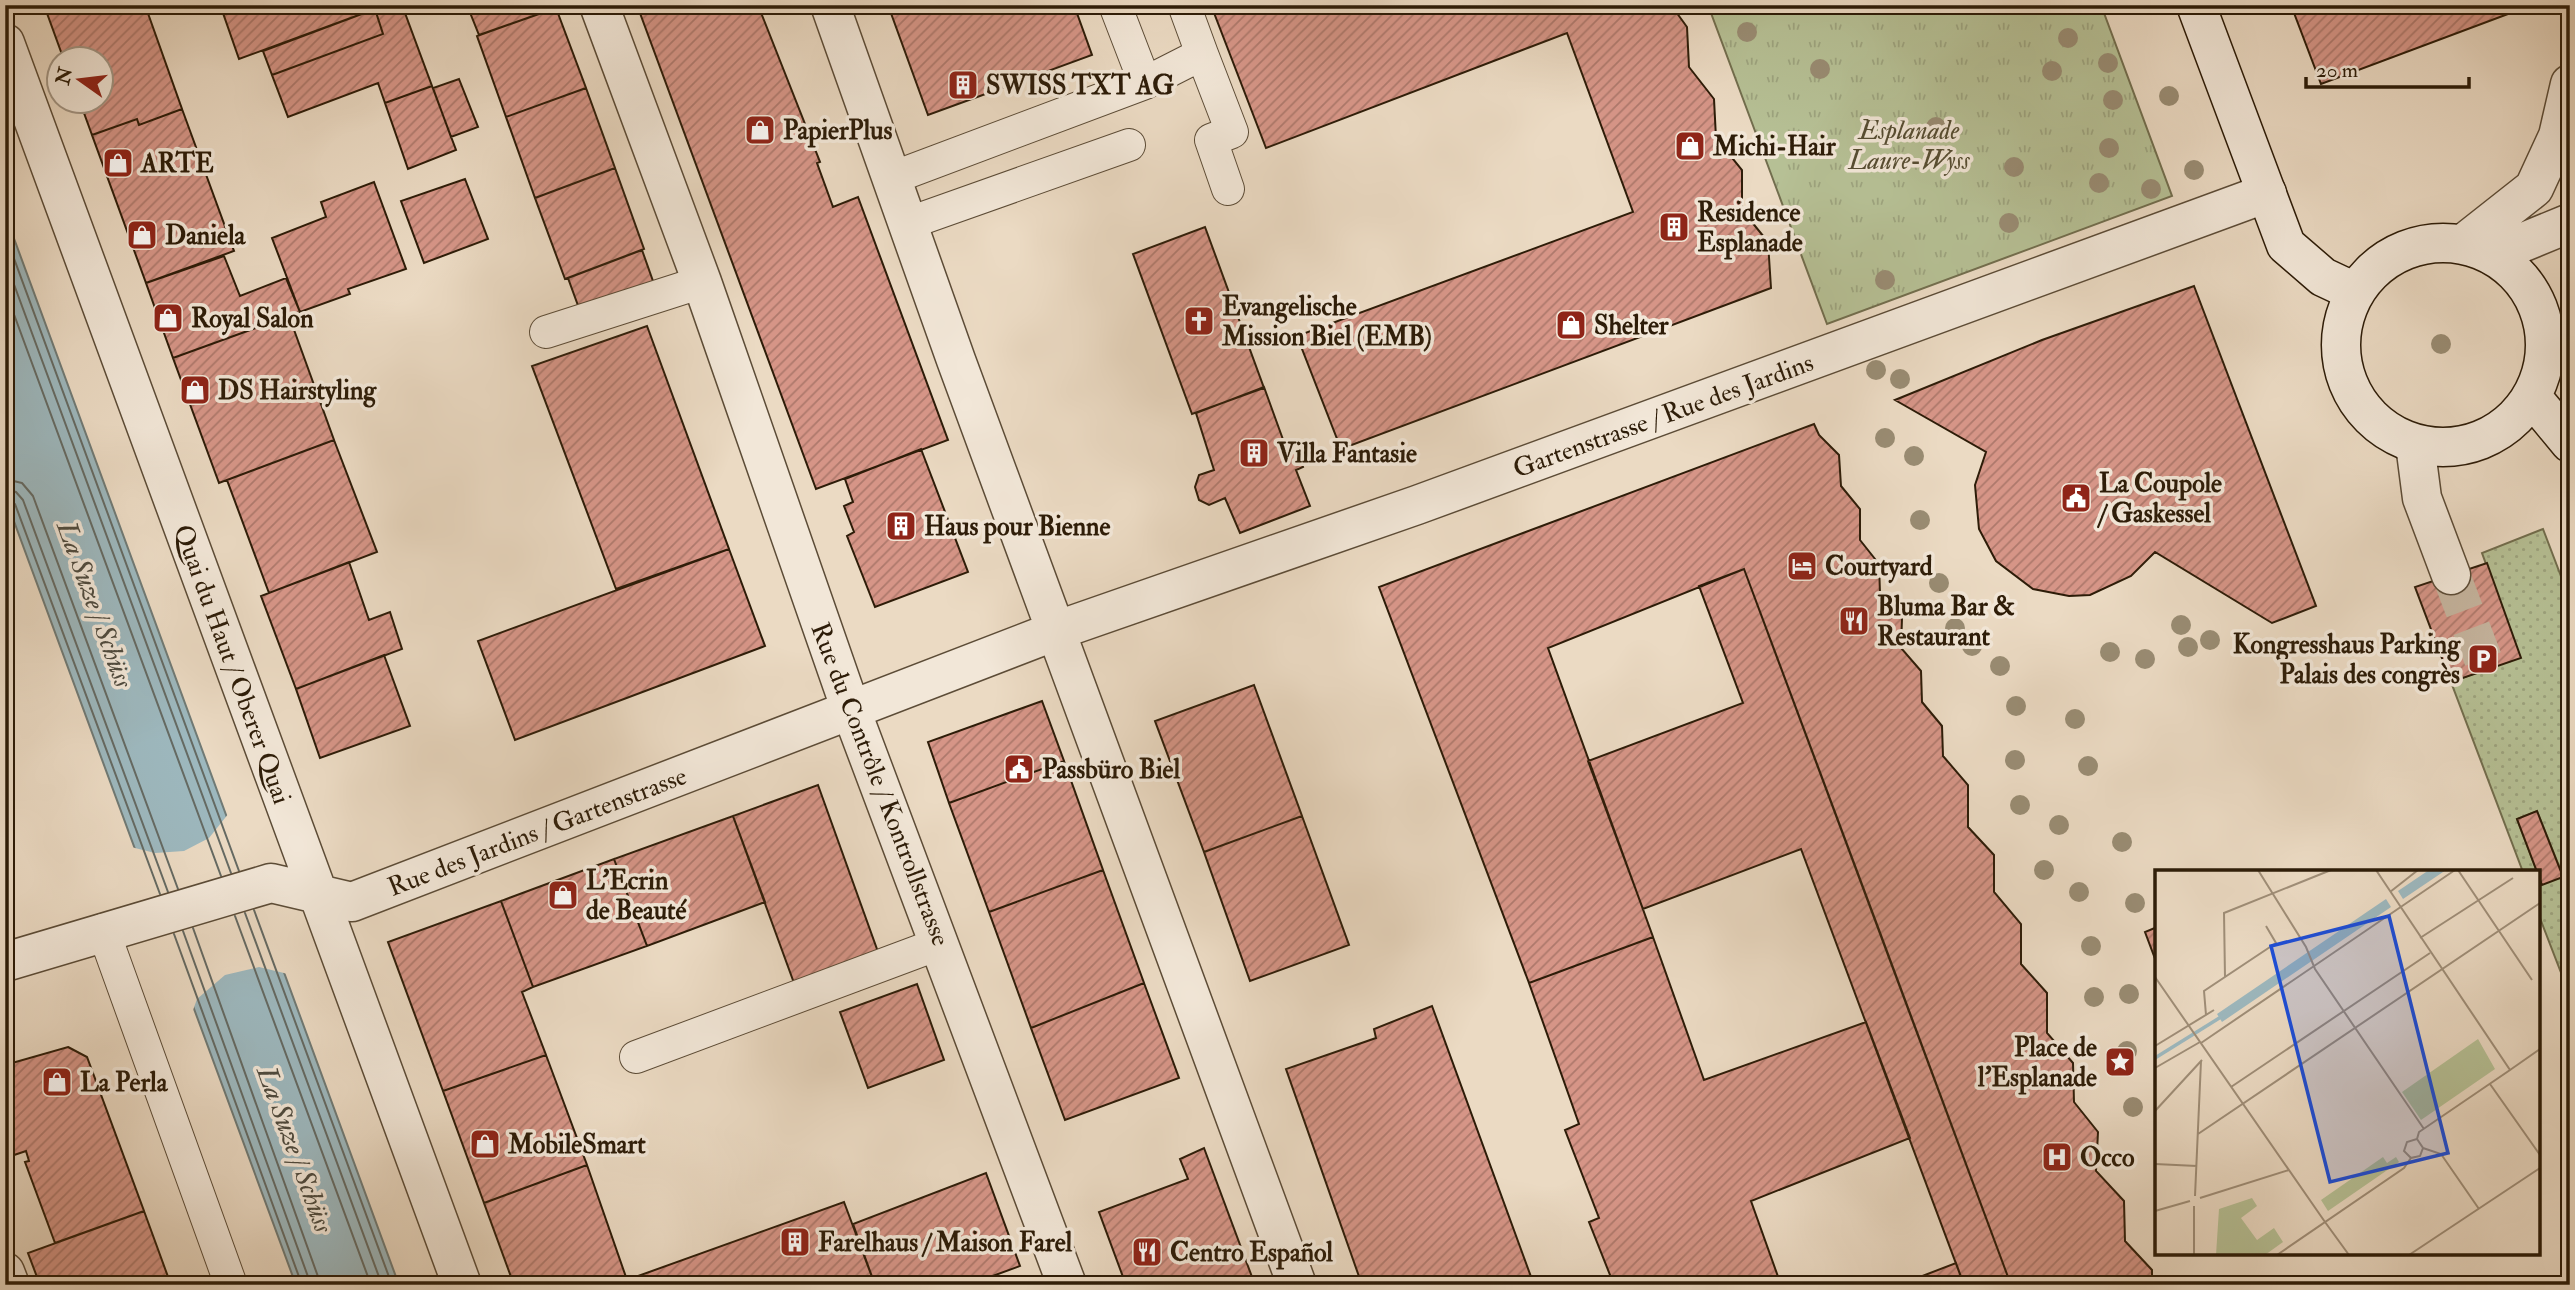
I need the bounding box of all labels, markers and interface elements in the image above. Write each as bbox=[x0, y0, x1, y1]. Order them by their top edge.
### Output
north arrow bbox=[46, 46, 116, 116]
scale bar bbox=[2306, 46, 2468, 90]
text: 20 m bbox=[2316, 57, 2358, 84]
text: N bbox=[51, 64, 78, 88]
building icon: SWISS TXT AG bbox=[946, 68, 980, 102]
place label: SWISS TXT AG bbox=[986, 70, 1174, 102]
shop icon: PapierPlus bbox=[743, 113, 777, 147]
place label: PapierPlus bbox=[783, 115, 893, 148]
park label: Esplanade Laure-Wyss bbox=[1847, 115, 1970, 177]
shop icon: Michi-Hair bbox=[1673, 129, 1707, 163]
place label: Michi-Hair bbox=[1712, 131, 1836, 163]
shop icon: ARTE bbox=[101, 146, 135, 180]
place label: ARTE bbox=[140, 148, 214, 180]
place label: Residence Esplanade bbox=[1697, 197, 1803, 260]
building icon: Residence Esplanade bbox=[1657, 210, 1691, 244]
shop icon: Daniela bbox=[125, 218, 159, 252]
place label: Daniela bbox=[165, 220, 247, 252]
place label: Evangelische Mission Biel (EMB) bbox=[1221, 291, 1432, 353]
shop icon: Royal Salon bbox=[151, 301, 185, 335]
place label: Royal Salon bbox=[191, 303, 314, 336]
church icon: Evangelische Mission Biel (EMB) bbox=[1182, 304, 1216, 338]
shop icon: Shelter bbox=[1554, 308, 1588, 342]
place label: Shelter bbox=[1594, 310, 1669, 342]
street label: Gartenstrasse / Rue des Jardins bbox=[1509, 347, 1818, 485]
shop icon: DS Hairstyling bbox=[178, 373, 212, 407]
place label: DS Hairstyling bbox=[218, 375, 377, 408]
building icon: Villa Fantasie bbox=[1237, 436, 1271, 470]
place label: Villa Fantasie bbox=[1276, 438, 1417, 470]
place label: La Coupole / Gaskessel bbox=[2096, 468, 2222, 530]
public building icon: La Coupole / Gaskessel bbox=[2059, 481, 2093, 515]
building icon: Haus pour Bienne bbox=[884, 509, 918, 543]
place label: Haus pour Bienne bbox=[924, 511, 1111, 544]
water label: La Suze / Schüss bbox=[48, 516, 141, 694]
street label: Quai du Haut / Oberer Quai bbox=[167, 520, 298, 809]
hotel icon: Courtyard bbox=[1785, 549, 1819, 583]
place label: Courtyard bbox=[1825, 551, 1933, 584]
place label: Bluma Bar & Restaurant bbox=[1877, 591, 2015, 653]
restaurant icon: Bluma Bar & Restaurant bbox=[1837, 604, 1871, 638]
street label: Rue du Contrôle / Kontrollstrasse bbox=[804, 618, 957, 951]
place label: Kongresshaus Parking Palais des congrès bbox=[2233, 629, 2461, 692]
parking icon: Kongresshaus Parking Palais des congrès bbox=[2466, 642, 2500, 676]
public building icon: Passbüro Biel bbox=[1002, 752, 1036, 786]
place label: Passbüro Biel bbox=[1042, 754, 1180, 786]
street label: Rue des Jardins / Gartenstrasse bbox=[383, 760, 691, 904]
place label: L'Ecrin de Beauté bbox=[586, 865, 688, 927]
inset map bbox=[2155, 870, 2540, 1255]
shop icon: L'Ecrin de Beauté bbox=[546, 878, 580, 912]
place label: Place de l'Esplanade bbox=[1977, 1032, 2097, 1095]
place icon: Place de l'Esplanade bbox=[2103, 1045, 2137, 1079]
water label: La Suze / Schüss bbox=[248, 1061, 341, 1239]
shop icon: La Perla bbox=[40, 1065, 74, 1099]
place label: La Perla bbox=[80, 1067, 169, 1099]
shop icon: MobileSmart bbox=[468, 1127, 502, 1161]
place label: MobileSmart bbox=[507, 1129, 646, 1161]
hospital icon: Occo bbox=[2040, 1140, 2074, 1174]
place label: Occo bbox=[2080, 1142, 2135, 1174]
building icon: Farelhaus / Maison Farel bbox=[778, 1225, 812, 1259]
place label: Farelhaus / Maison Farel bbox=[818, 1227, 1073, 1259]
restaurant icon: Centro Español bbox=[1130, 1235, 1164, 1269]
place label: Centro Español bbox=[1170, 1237, 1333, 1270]

